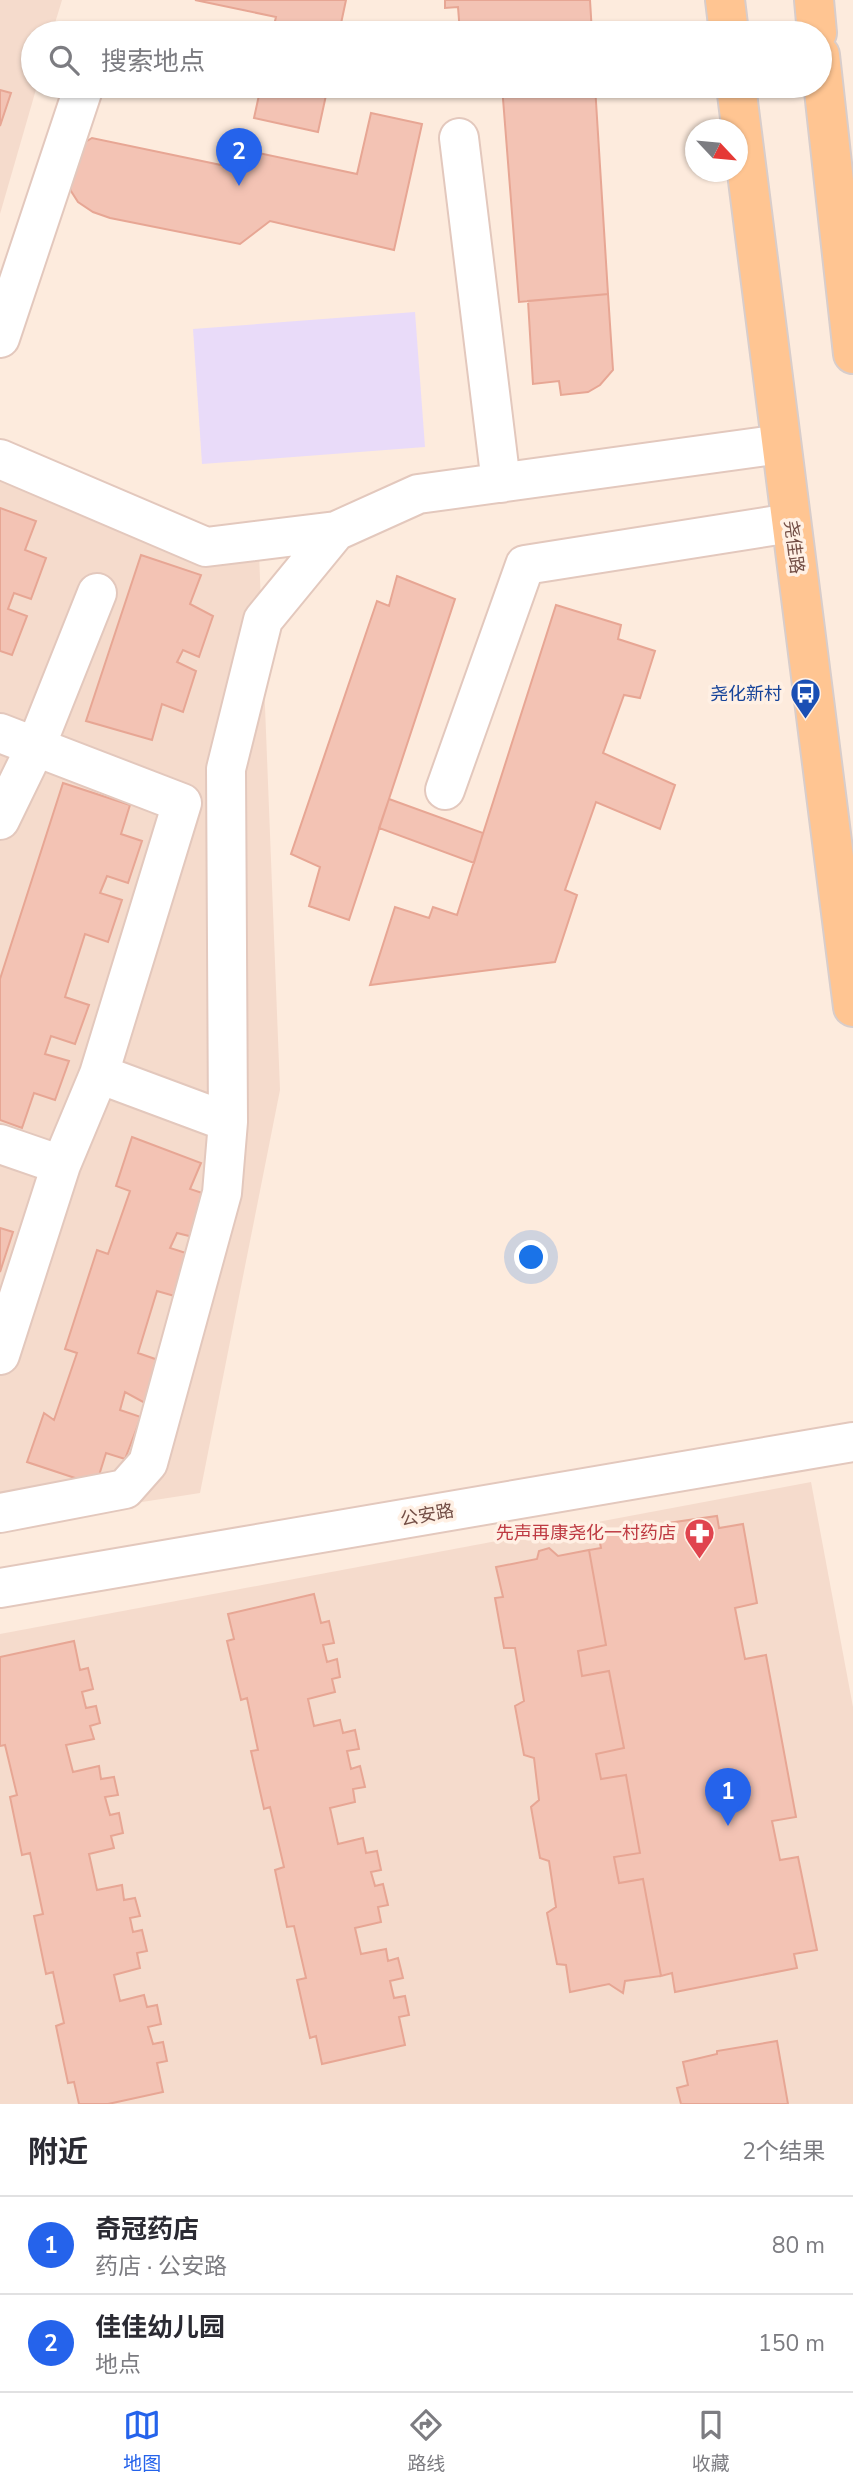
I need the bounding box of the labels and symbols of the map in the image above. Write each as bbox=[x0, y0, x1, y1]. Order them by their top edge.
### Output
north arrow bbox=[685, 119, 748, 182]
pin: 2 bbox=[216, 128, 262, 186]
street label: 尧佳路 bbox=[779, 519, 809, 575]
bus stop icon: 尧化新村 bbox=[788, 677, 822, 721]
place label: 尧化新村 bbox=[710, 682, 782, 706]
your location bbox=[514, 1240, 548, 1274]
street label: 公安路 bbox=[398, 1498, 456, 1532]
pharmacy icon: 先声再康尧化一村药店 bbox=[682, 1516, 716, 1560]
place label: 先声再康尧化一村药店 bbox=[496, 1521, 676, 1545]
pin: 1 bbox=[705, 1768, 751, 1826]

